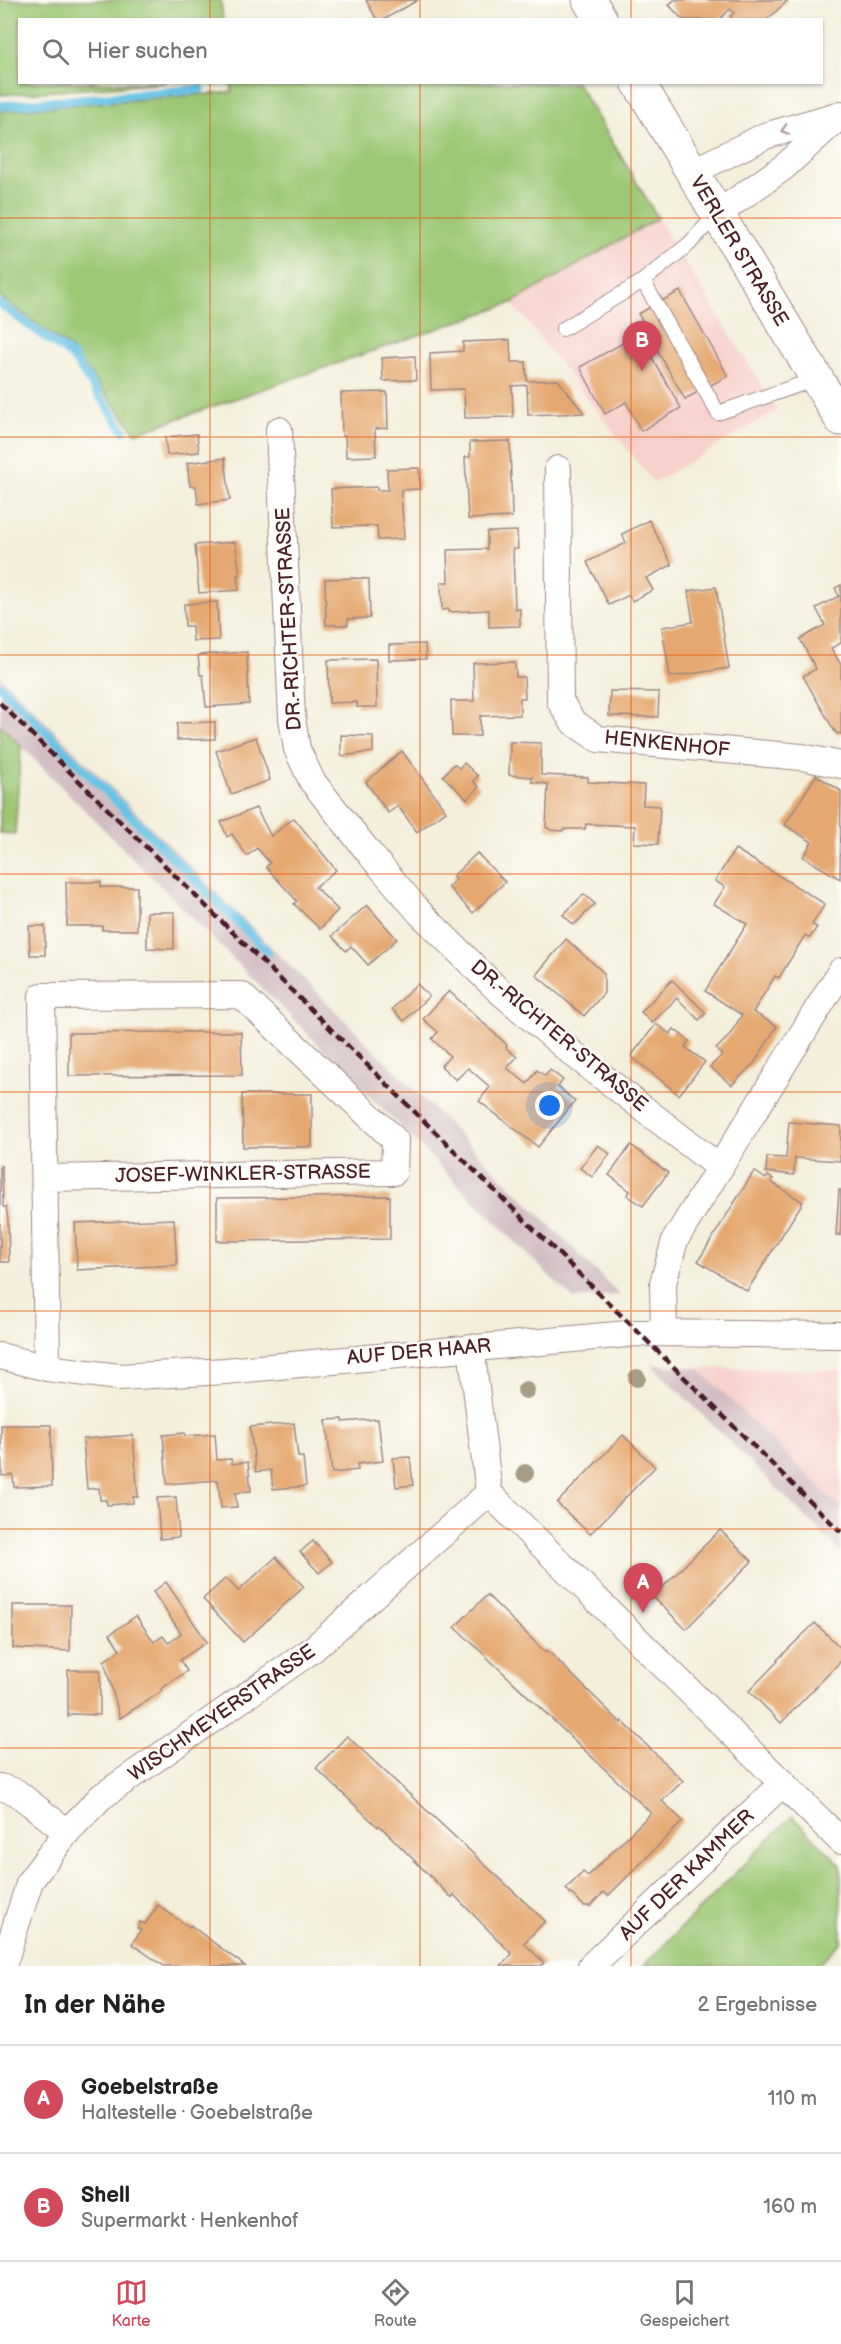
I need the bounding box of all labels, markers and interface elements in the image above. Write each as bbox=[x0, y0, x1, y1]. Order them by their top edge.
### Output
search box bbox=[18, 18, 823, 84]
icon: search bbox=[39, 35, 72, 68]
text: Hier suchen bbox=[87, 38, 208, 65]
one-way arrow bbox=[780, 123, 791, 135]
street label: VERLER STRASSE bbox=[685, 171, 793, 331]
pin: B bbox=[622, 322, 662, 371]
street label: DR.-RICHTER-STRASSE bbox=[271, 507, 307, 731]
street label: HENKENHOF bbox=[603, 725, 731, 763]
street label: DR.-RICHTER-STRASSE bbox=[466, 955, 652, 1117]
your location bbox=[535, 1091, 564, 1120]
street label: JOSEF-WINKLER-STRASSE bbox=[115, 1160, 371, 1188]
street label: AUF DER HAAR bbox=[346, 1334, 492, 1370]
pin: A bbox=[624, 1564, 662, 1613]
street label: WISCHMEYERSTRASSE bbox=[124, 1639, 320, 1787]
street label: AUF DER KAMMER bbox=[615, 1804, 759, 1946]
text: In der Nähe bbox=[24, 1990, 166, 2021]
text: 2 Ergebnisse bbox=[697, 1993, 817, 2017]
text: Goebelstraße bbox=[81, 2074, 218, 2101]
text: A bbox=[37, 2087, 50, 2111]
text: 110 m bbox=[768, 2087, 817, 2111]
text: Haltestelle · Goebelstraße bbox=[81, 2101, 313, 2125]
text: Shell bbox=[81, 2182, 130, 2209]
text: B bbox=[36, 2195, 51, 2219]
text: 160 m bbox=[763, 2195, 817, 2219]
text: Supermarkt · Henkenhof bbox=[81, 2209, 298, 2233]
tab: Karte bbox=[112, 2276, 151, 2331]
tab: Route bbox=[374, 2276, 417, 2331]
tab: Gespeichert bbox=[640, 2276, 729, 2331]

